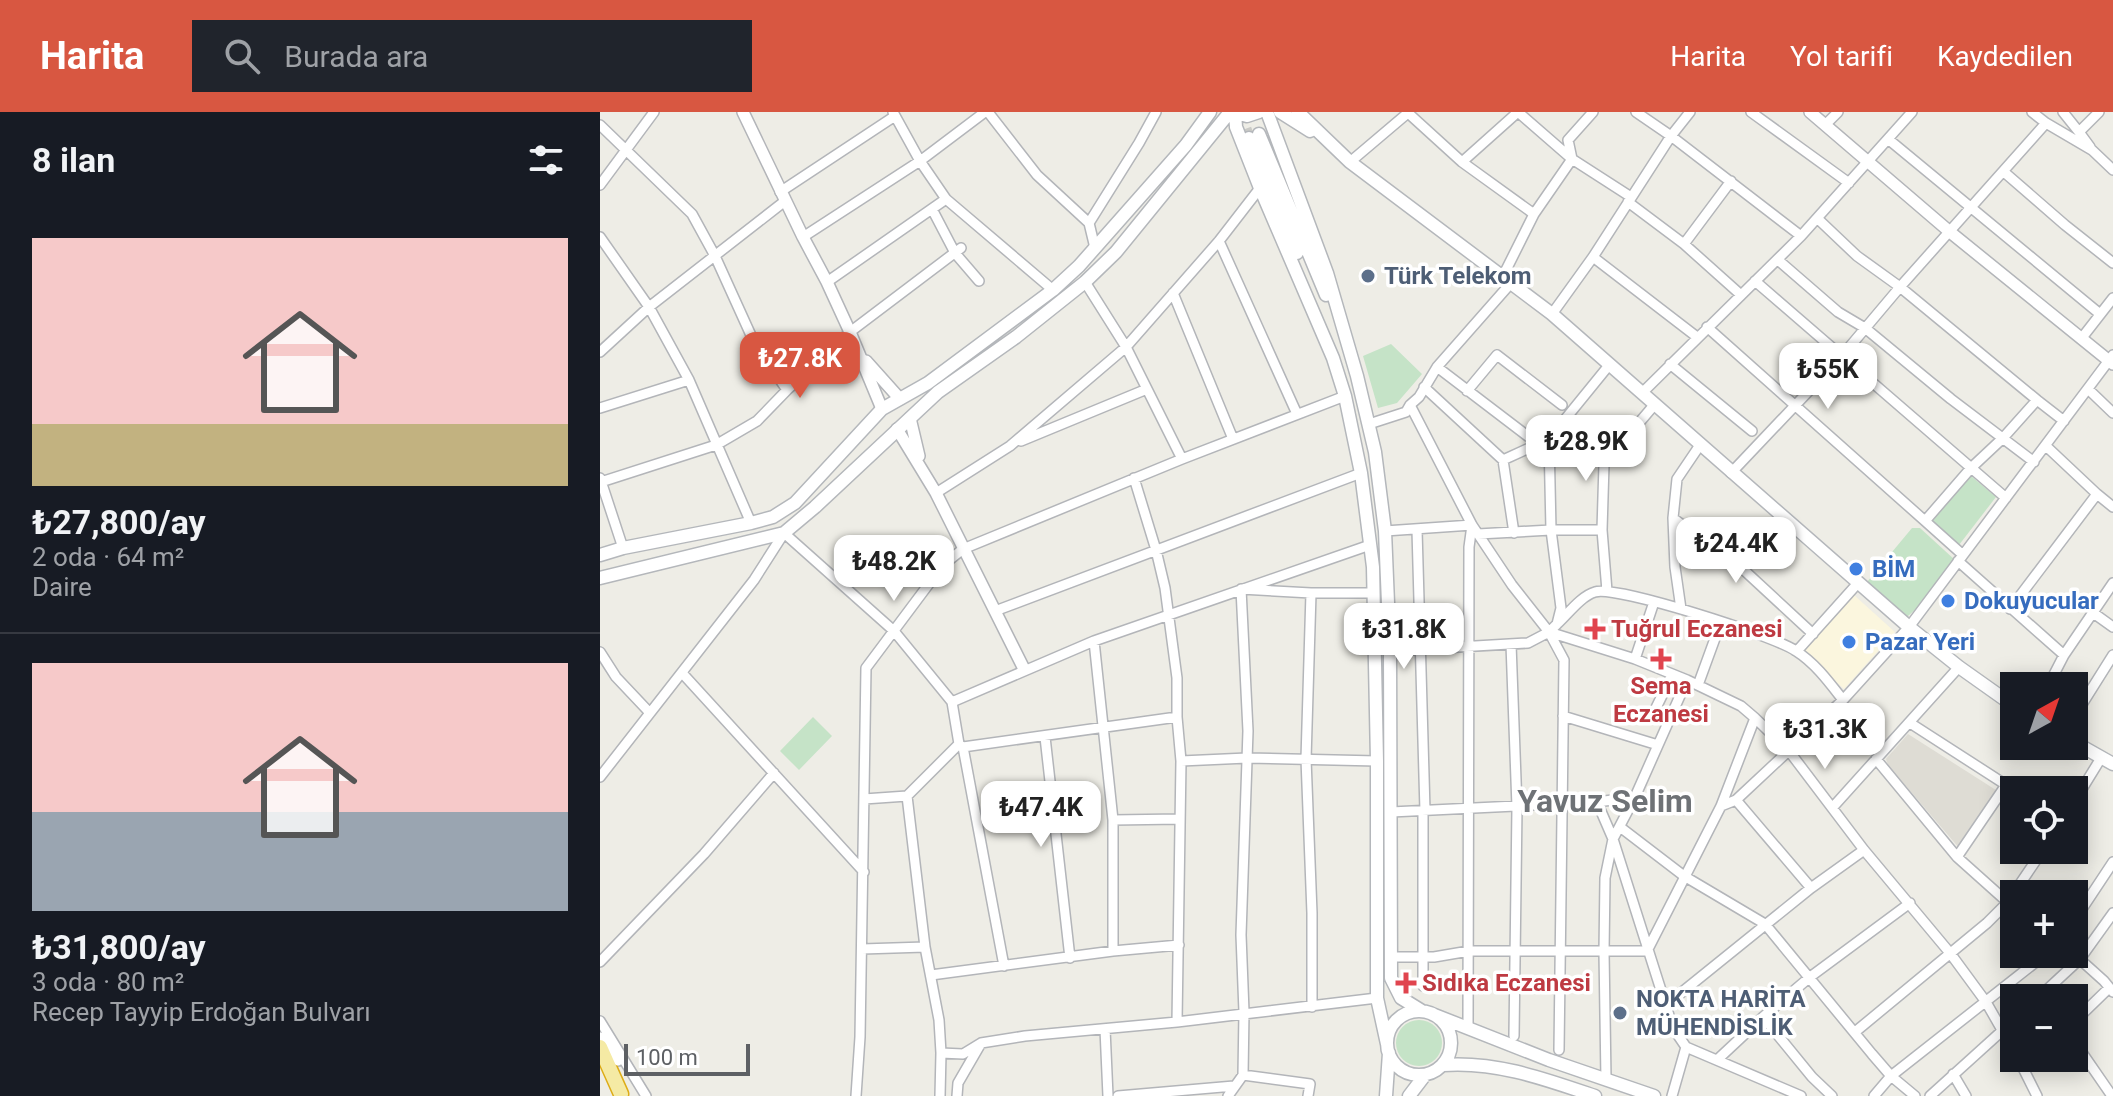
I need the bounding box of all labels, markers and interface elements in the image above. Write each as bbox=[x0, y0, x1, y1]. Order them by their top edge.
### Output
search box bbox=[192, 20, 752, 92]
text: Harita bbox=[40, 34, 144, 78]
icon: search bbox=[220, 34, 264, 78]
text: Burada ara bbox=[284, 39, 428, 74]
text: Harita bbox=[1670, 40, 1746, 73]
text: Yol tarifi bbox=[1790, 40, 1893, 73]
text: Kaydedilen bbox=[1937, 40, 2073, 73]
icon: filters bbox=[524, 138, 568, 182]
text: 8 ilan bbox=[32, 140, 115, 180]
place label: Türk Telekom bbox=[1384, 262, 1532, 290]
marker: Türk Telekom bbox=[1359, 267, 1377, 285]
icon: home bbox=[228, 290, 372, 434]
pin: ₺27.8K bbox=[735, 332, 865, 400]
text: ₺27.8K bbox=[758, 343, 842, 373]
pin: ₺55K bbox=[1781, 343, 1875, 411]
text: ₺55K bbox=[1797, 354, 1859, 384]
pin: ₺28.9K bbox=[1521, 415, 1651, 483]
text: ₺28.9K bbox=[1544, 426, 1628, 456]
text: ₺27,800/ay bbox=[32, 502, 206, 542]
pin: ₺24.4K bbox=[1671, 517, 1801, 585]
text: ₺24.4K bbox=[1694, 528, 1778, 558]
pin: ₺48.2K bbox=[829, 535, 959, 603]
text: 2 oda · 64 m² bbox=[32, 542, 184, 572]
text: ₺48.2K bbox=[852, 546, 936, 576]
place label: BİM bbox=[1872, 555, 1915, 583]
marker: BİM bbox=[1847, 560, 1865, 578]
text: Daire bbox=[32, 572, 92, 602]
place label: Dokuyucular bbox=[1964, 587, 2099, 615]
marker: Dokuyucular bbox=[1939, 592, 1957, 610]
pin: ₺31.8K bbox=[1339, 603, 1469, 671]
text: ₺31.8K bbox=[1362, 614, 1446, 644]
place label: Tuğrul Eczanesi bbox=[1611, 615, 1783, 643]
marker: Tuğrul Eczanesi bbox=[1586, 620, 1604, 638]
place label: Pazar Yeri bbox=[1865, 628, 1975, 656]
marker: Pazar Yeri bbox=[1840, 633, 1858, 651]
marker: Sema Eczanesi bbox=[1652, 650, 1670, 668]
place label: Sema Eczanesi bbox=[1613, 672, 1709, 728]
north arrow bbox=[2000, 672, 2088, 760]
map controls bbox=[2000, 672, 2088, 1072]
pin: ₺31.3K bbox=[1760, 703, 1890, 771]
text: ₺31.3K bbox=[1783, 714, 1867, 744]
icon: home bbox=[228, 715, 372, 859]
button: locate bbox=[2000, 776, 2088, 864]
pin: ₺47.4K bbox=[976, 781, 1106, 849]
district label: Yavuz Selim bbox=[1517, 782, 1693, 820]
text: ₺47.4K bbox=[999, 792, 1083, 822]
button: + bbox=[2000, 880, 2088, 968]
text: ₺31,800/ay bbox=[32, 927, 206, 967]
text: 3 oda · 80 m² bbox=[32, 967, 184, 997]
place label: Sıdıka Eczanesi bbox=[1422, 969, 1591, 997]
marker: Sıdıka Eczanesi bbox=[1397, 974, 1415, 992]
button: − bbox=[2000, 984, 2088, 1072]
place label: NOKTA HARİTA MÜHENDİSLİK bbox=[1636, 985, 1806, 1041]
text: Recep Tayyip Erdoğan Bulvarı bbox=[32, 997, 371, 1027]
marker: NOKTA HARİTA MÜHENDİSLİK bbox=[1611, 1004, 1629, 1022]
scale bar bbox=[624, 1040, 750, 1076]
text: 100 m bbox=[636, 1045, 698, 1070]

